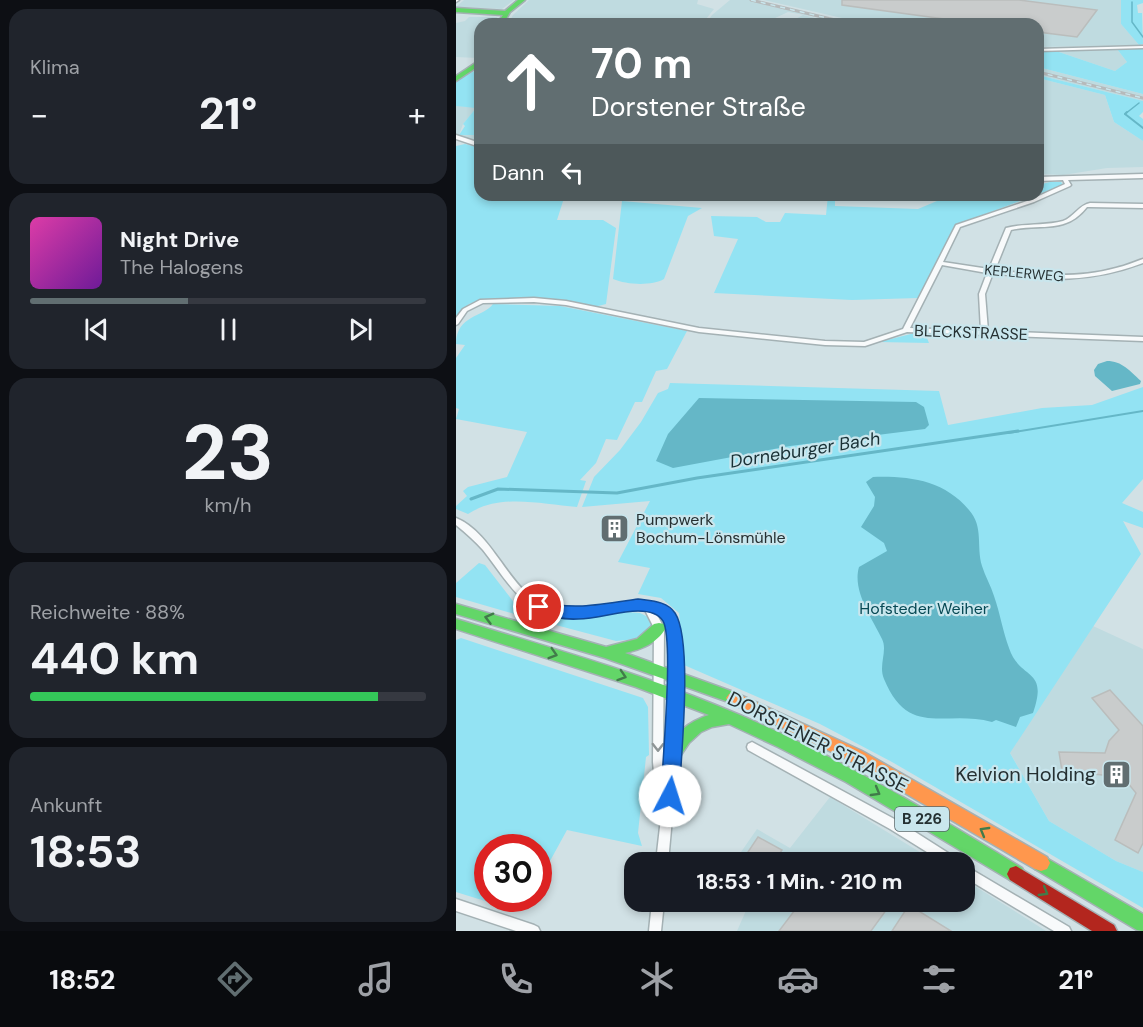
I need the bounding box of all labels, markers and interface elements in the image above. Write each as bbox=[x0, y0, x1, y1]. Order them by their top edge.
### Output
text: 70 m bbox=[591, 36, 692, 91]
icon: ahead bbox=[492, 42, 570, 120]
text: Klima bbox=[30, 54, 80, 80]
text: 21° bbox=[199, 84, 257, 143]
text: Dorstener Straße bbox=[591, 89, 806, 124]
text: − bbox=[30, 93, 48, 136]
text: + bbox=[408, 93, 426, 136]
icon: left bbox=[556, 156, 589, 189]
text: Dann bbox=[492, 158, 544, 187]
text: Night Drive bbox=[120, 225, 239, 254]
text: The Halogens bbox=[120, 254, 243, 280]
street label: KEPLERWEG bbox=[984, 261, 1064, 285]
icon: previous bbox=[80, 313, 113, 346]
icon: pause bbox=[212, 313, 245, 346]
icon: next bbox=[344, 313, 377, 346]
street label: BLECKSTRASSE bbox=[914, 320, 1028, 345]
text: 23 bbox=[182, 402, 274, 503]
water label: Dorneburger Bach bbox=[728, 426, 882, 474]
text: km/h bbox=[204, 492, 252, 518]
place label: Pumpwerk Bochum-Lönsmühle bbox=[636, 509, 786, 548]
building icon: Pumpwerk Bochum-Lönsmühle bbox=[599, 512, 631, 544]
pin bbox=[513, 581, 564, 632]
icon: arrive bbox=[522, 590, 555, 623]
park label: Hofsteder Weiher bbox=[859, 598, 989, 619]
text: Reichweite · 88% bbox=[30, 599, 185, 625]
one-way arrow bbox=[484, 612, 494, 625]
text: 440 km bbox=[30, 629, 199, 688]
one-way arrow bbox=[547, 647, 558, 660]
one-way arrow bbox=[616, 669, 627, 681]
street label: DORSTENER STRASSE bbox=[723, 685, 913, 799]
one-way arrow bbox=[652, 742, 664, 751]
building icon: Kelvion Holding bbox=[1101, 758, 1133, 790]
place label: Kelvion Holding bbox=[955, 761, 1096, 787]
position arrow bbox=[638, 764, 702, 828]
one-way arrow bbox=[870, 785, 880, 797]
text: Ankunft bbox=[30, 792, 102, 818]
road number: B 226 bbox=[895, 807, 949, 831]
text: 18:53 bbox=[30, 822, 141, 881]
one-way arrow bbox=[980, 827, 990, 838]
speed limit sign: 30 bbox=[474, 834, 552, 912]
text: 18:53 · 1 Min. · 210 m bbox=[696, 867, 903, 896]
one-way arrow bbox=[1038, 885, 1048, 897]
icon: directions bbox=[214, 958, 256, 1000]
icon: music bbox=[355, 958, 397, 1000]
icon: phone bbox=[495, 958, 537, 1000]
icon: climate bbox=[636, 958, 678, 1000]
icon: car bbox=[777, 958, 819, 1000]
icon: filters bbox=[918, 958, 960, 1000]
text: 18:52 bbox=[49, 962, 115, 997]
text: 21° bbox=[1058, 962, 1094, 997]

